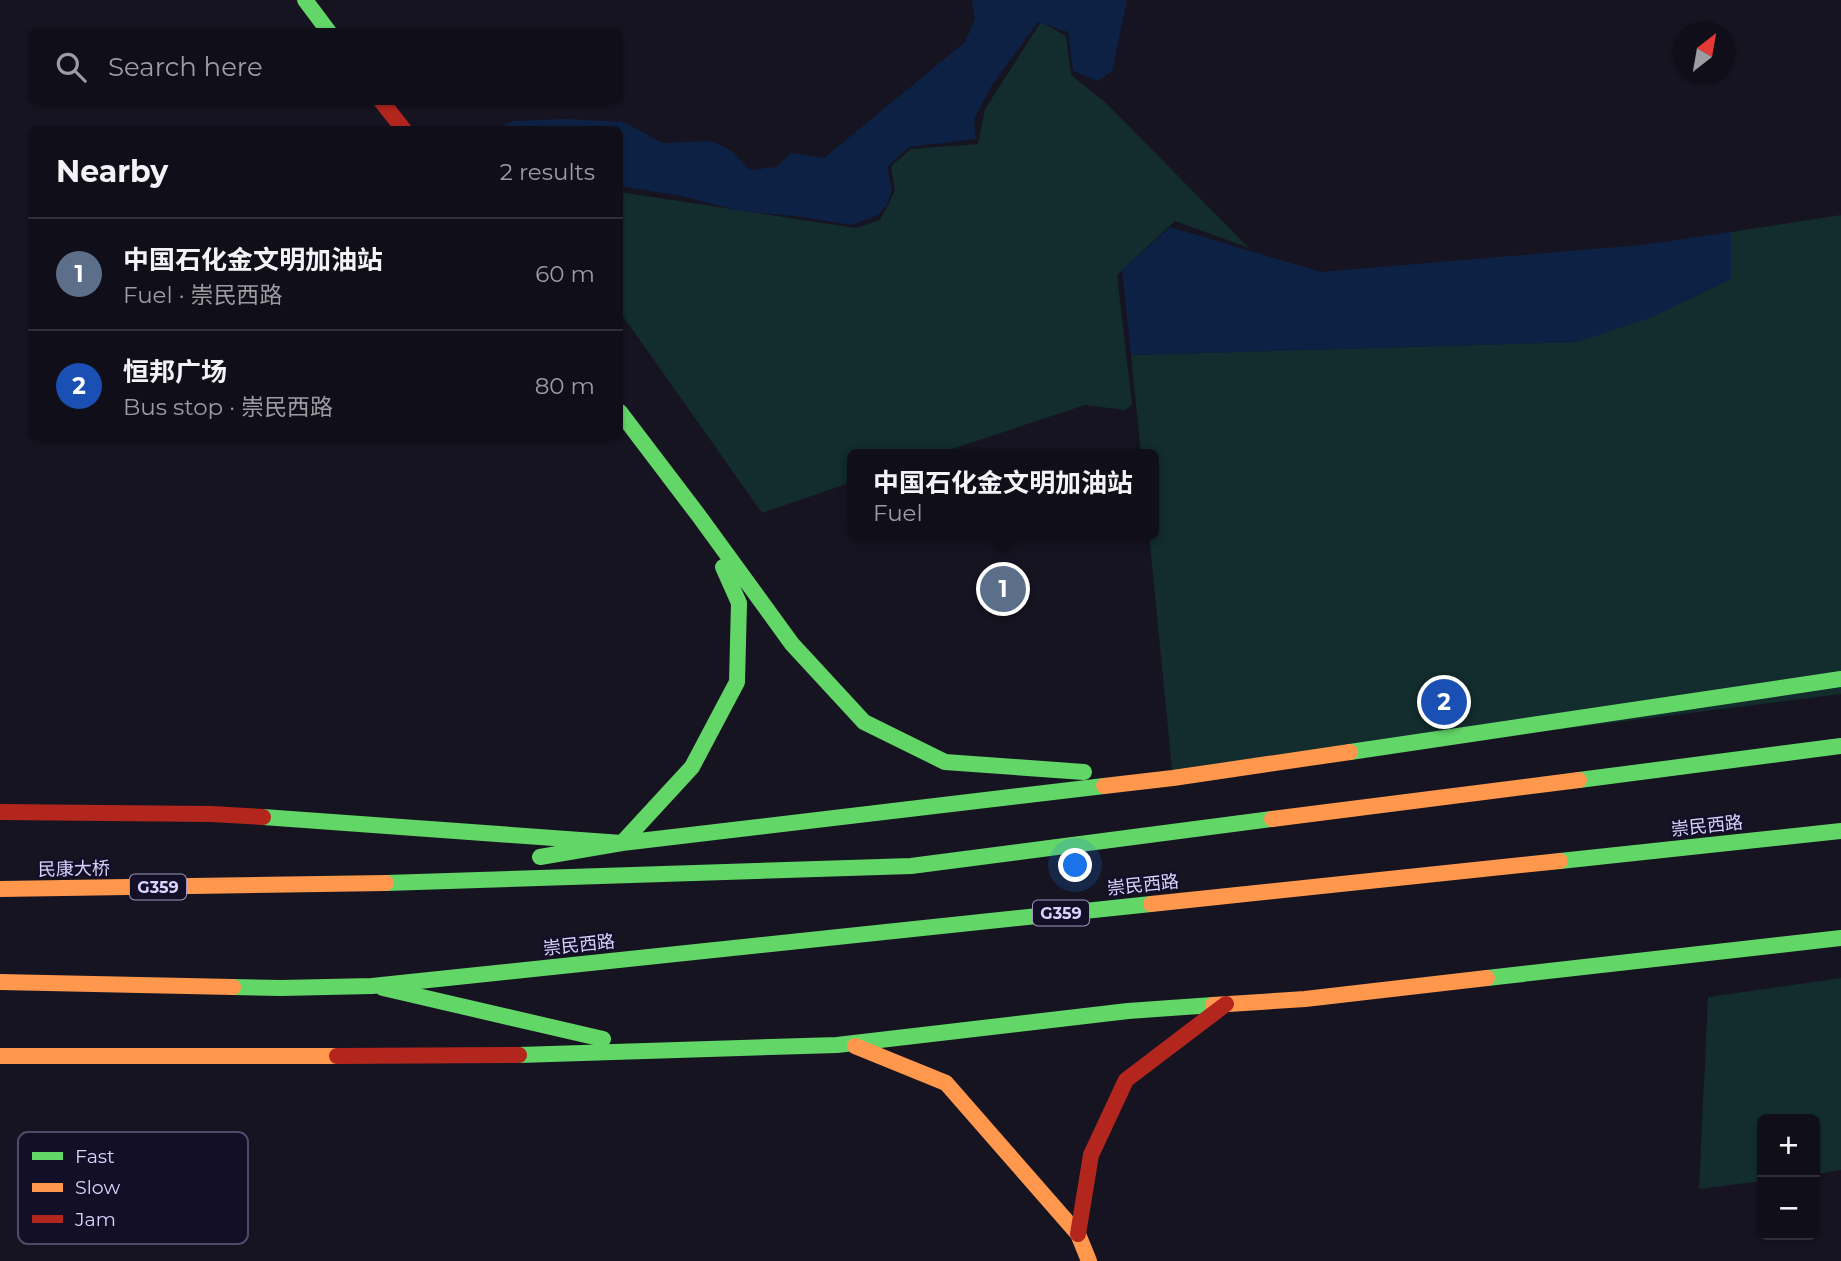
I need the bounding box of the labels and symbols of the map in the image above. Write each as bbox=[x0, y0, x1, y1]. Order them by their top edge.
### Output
north arrow bbox=[1673, 21, 1736, 84]
pin: 1 bbox=[980, 563, 1026, 615]
pin: 2 bbox=[1421, 676, 1467, 728]
street label: 崇民西路 bbox=[1670, 811, 1744, 841]
your location bbox=[1058, 848, 1092, 882]
street label: 民康大桥 bbox=[38, 857, 110, 881]
street label: 崇民西路 bbox=[1106, 870, 1180, 900]
road number: G359 bbox=[130, 874, 186, 900]
road number: G359 bbox=[1033, 900, 1089, 925]
street label: 崇民西路 bbox=[542, 930, 616, 960]
legend bbox=[18, 1132, 248, 1244]
text: Fast bbox=[75, 1145, 115, 1168]
text: Slow bbox=[75, 1176, 120, 1199]
text: Jam bbox=[74, 1208, 116, 1231]

